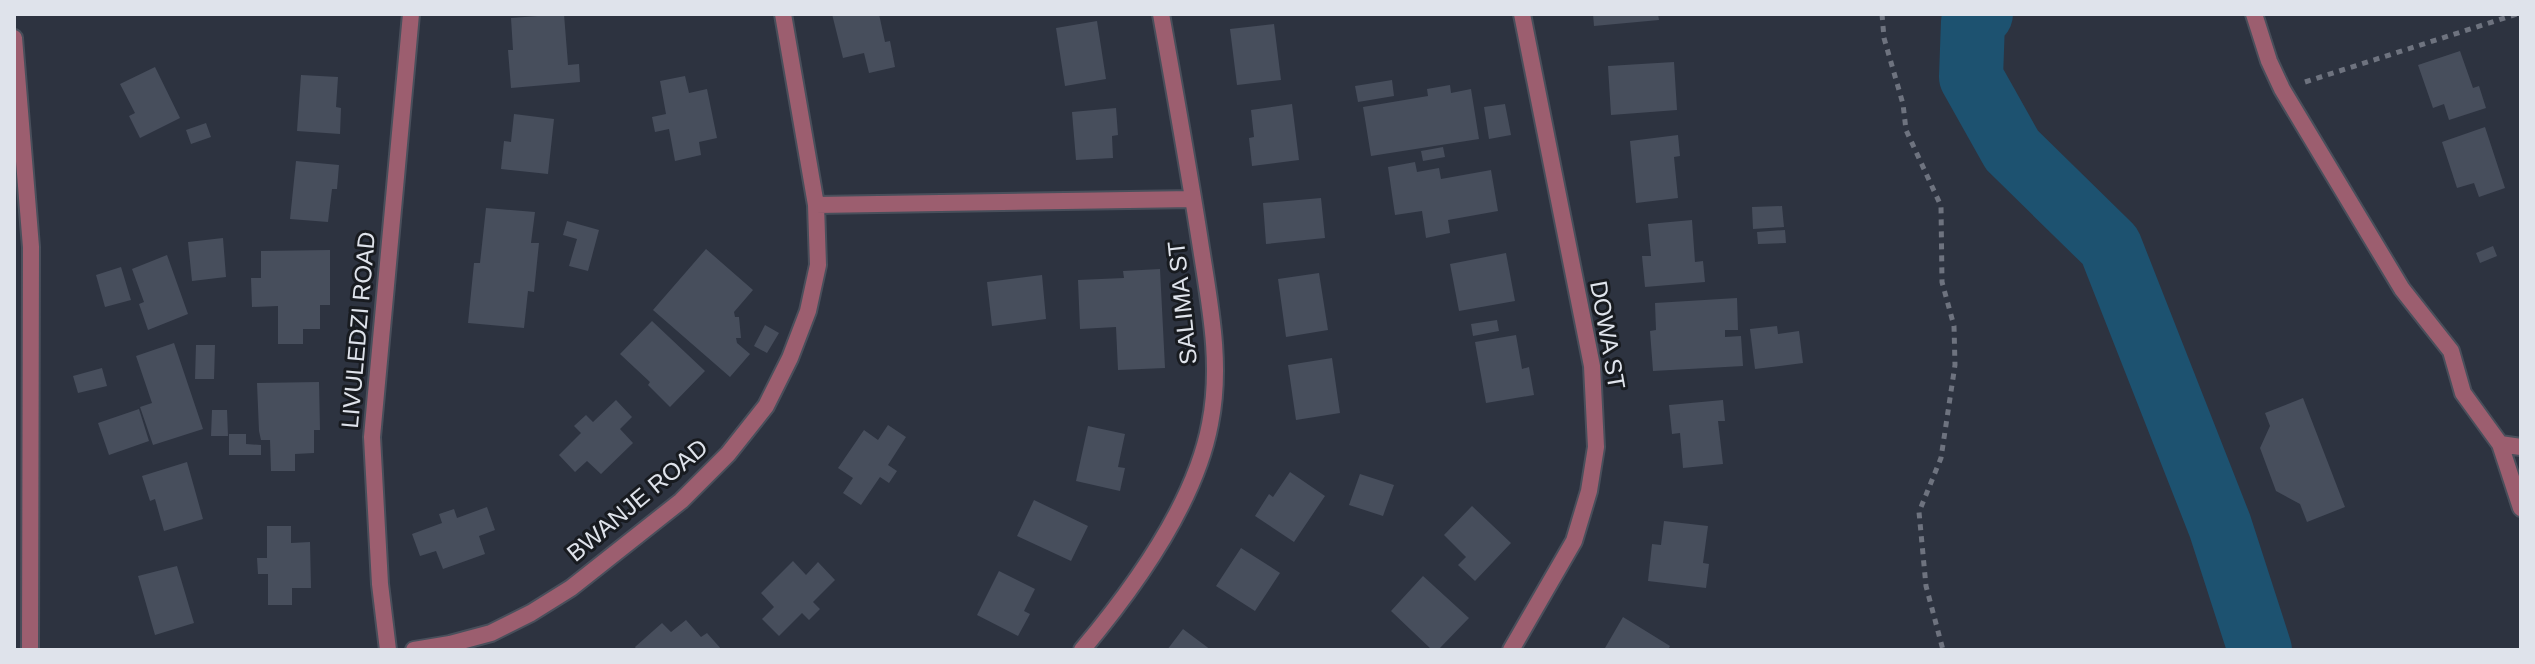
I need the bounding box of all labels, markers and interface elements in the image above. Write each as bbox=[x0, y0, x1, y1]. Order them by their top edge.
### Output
street label: LIVULEDZI ROAD bbox=[336, 231, 380, 429]
street label: SALIMA ST bbox=[1162, 240, 1202, 366]
street label: DOWA ST bbox=[1585, 279, 1631, 392]
street label: BWANJE ROAD bbox=[561, 433, 713, 567]

